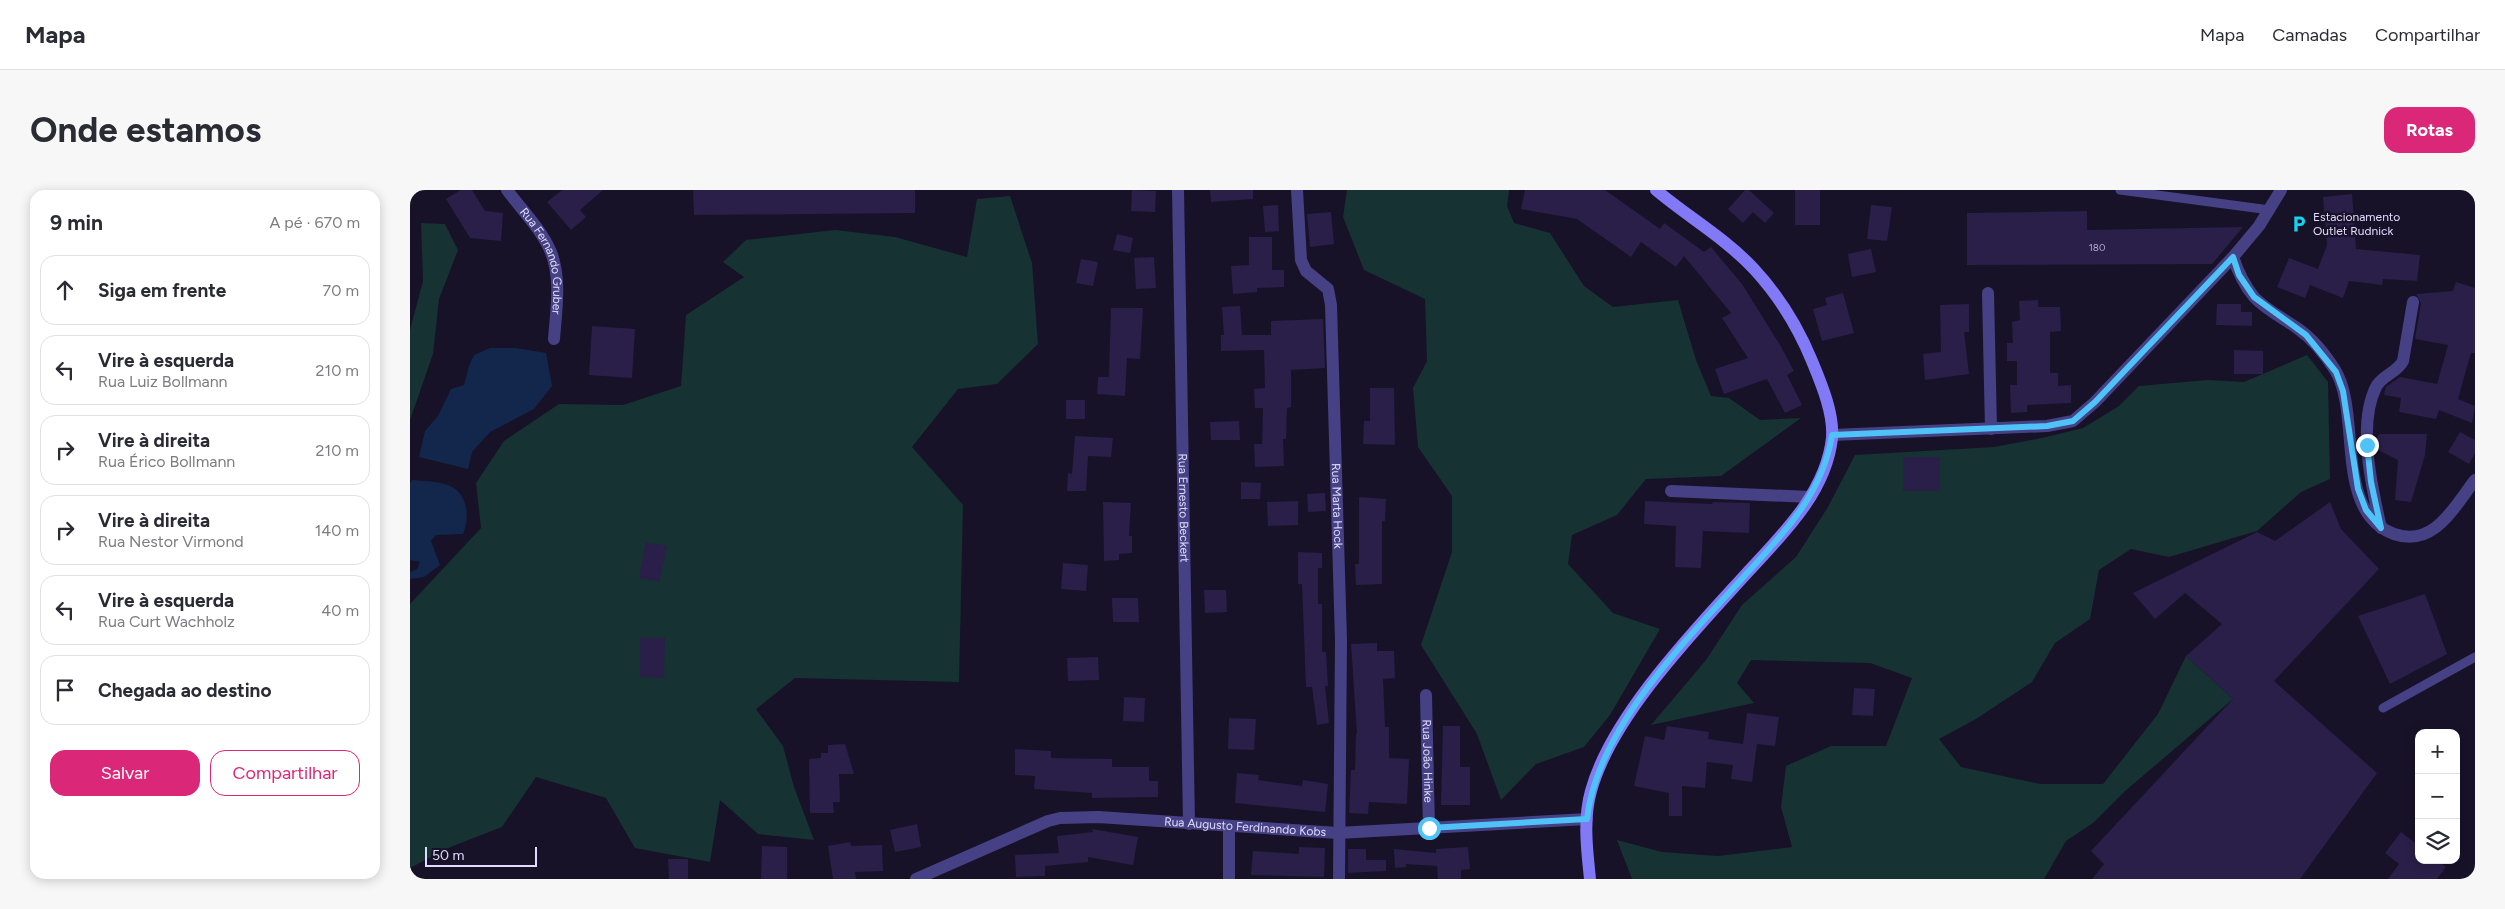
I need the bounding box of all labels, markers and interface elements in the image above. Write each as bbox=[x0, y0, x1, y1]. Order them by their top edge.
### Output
text: Mapa bbox=[25, 20, 86, 49]
text: Mapa bbox=[2200, 24, 2244, 46]
text: Camadas bbox=[2272, 24, 2347, 46]
text: Compartilhar bbox=[2375, 24, 2480, 46]
button: Rotas bbox=[2384, 107, 2475, 153]
text: Onde estamos bbox=[30, 109, 261, 151]
street label: Rua Fernando Gruber bbox=[517, 205, 564, 315]
text: 9 min bbox=[50, 210, 103, 235]
place label: Estacionamento Outlet Rudnick bbox=[2313, 210, 2400, 238]
text: A pé · 670 m bbox=[270, 213, 360, 232]
parking icon: Estacionamento Outlet Rudnick bbox=[2289, 214, 2309, 234]
house number: 180 bbox=[2089, 241, 2105, 254]
icon: ahead bbox=[51, 276, 79, 304]
text: Siga em frente bbox=[98, 279, 226, 302]
text: 70 m bbox=[323, 281, 359, 300]
text: Vire à esquerda bbox=[98, 349, 234, 372]
icon: left bbox=[51, 356, 79, 384]
text: 210 m bbox=[316, 361, 359, 380]
text: Rua Luiz Bollmann bbox=[98, 372, 228, 391]
text: Vire à direita bbox=[98, 429, 210, 452]
route end bbox=[2356, 434, 2379, 457]
icon: right bbox=[51, 436, 79, 464]
text: 210 m bbox=[316, 441, 359, 460]
text: Rua Érico Bollmann bbox=[98, 452, 235, 471]
street label: Rua Ernesto Beckert bbox=[1176, 453, 1191, 563]
street label: Rua Marta Hock bbox=[1329, 463, 1345, 549]
text: Vire à direita bbox=[98, 509, 210, 532]
icon: right bbox=[51, 516, 79, 544]
text: 140 m bbox=[315, 521, 359, 540]
text: Rua Nestor Virmond bbox=[98, 532, 244, 551]
text: Vire à esquerda bbox=[98, 589, 234, 612]
icon: left bbox=[51, 596, 79, 624]
text: 40 m bbox=[321, 601, 359, 620]
text: Rua Curt Wachholz bbox=[98, 612, 235, 631]
icon: arrive bbox=[51, 676, 79, 704]
text: Chegada ao destino bbox=[98, 679, 271, 702]
street label: Rua João Hinke bbox=[1420, 719, 1435, 803]
map controls bbox=[2415, 729, 2460, 864]
button: + bbox=[2415, 729, 2460, 774]
button: Salvar bbox=[50, 750, 200, 796]
button: Compartilhar bbox=[210, 750, 360, 796]
button: − bbox=[2415, 774, 2460, 819]
street label: Rua Augusto Ferdinando Kobs bbox=[1164, 814, 1327, 839]
route start bbox=[1418, 817, 1441, 840]
button: layers bbox=[2415, 819, 2460, 864]
scale bar bbox=[425, 844, 538, 867]
text: 50 m bbox=[432, 847, 464, 864]

